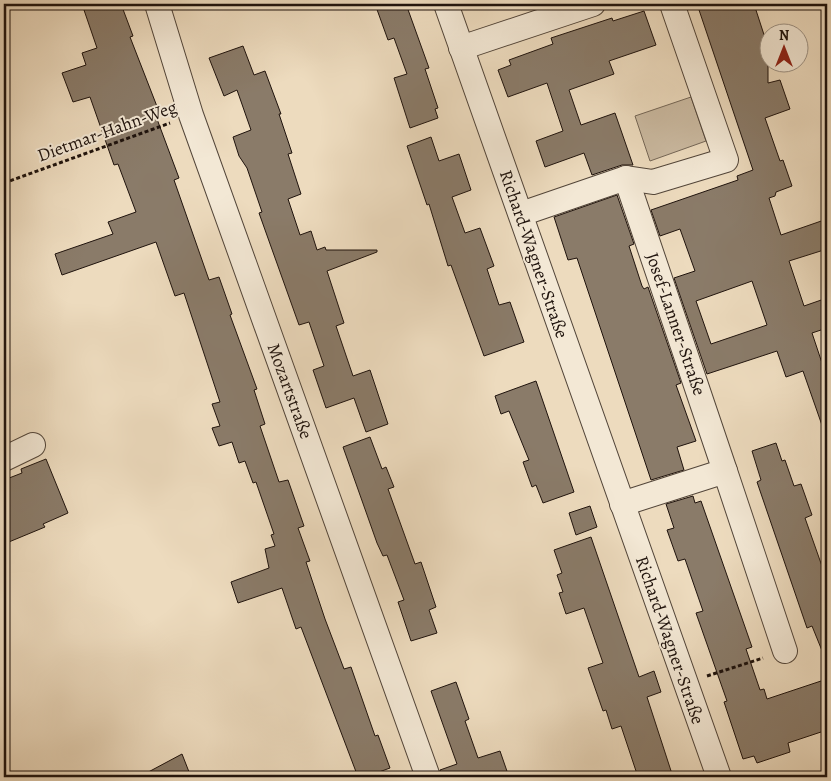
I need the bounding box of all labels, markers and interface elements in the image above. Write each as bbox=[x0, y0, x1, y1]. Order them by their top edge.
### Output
north arrow bbox=[758, 22, 808, 72]
text: N bbox=[779, 26, 789, 45]
street label: Dietmar-Hahn-Weg bbox=[34, 95, 180, 167]
street label: Richard-Wagner-Straße bbox=[494, 167, 574, 341]
street label: Josef-Lanner-Straße bbox=[640, 249, 712, 399]
street label: Mozartstraße bbox=[262, 340, 318, 442]
street label: Richard-Wagner-Straße bbox=[630, 553, 710, 727]

